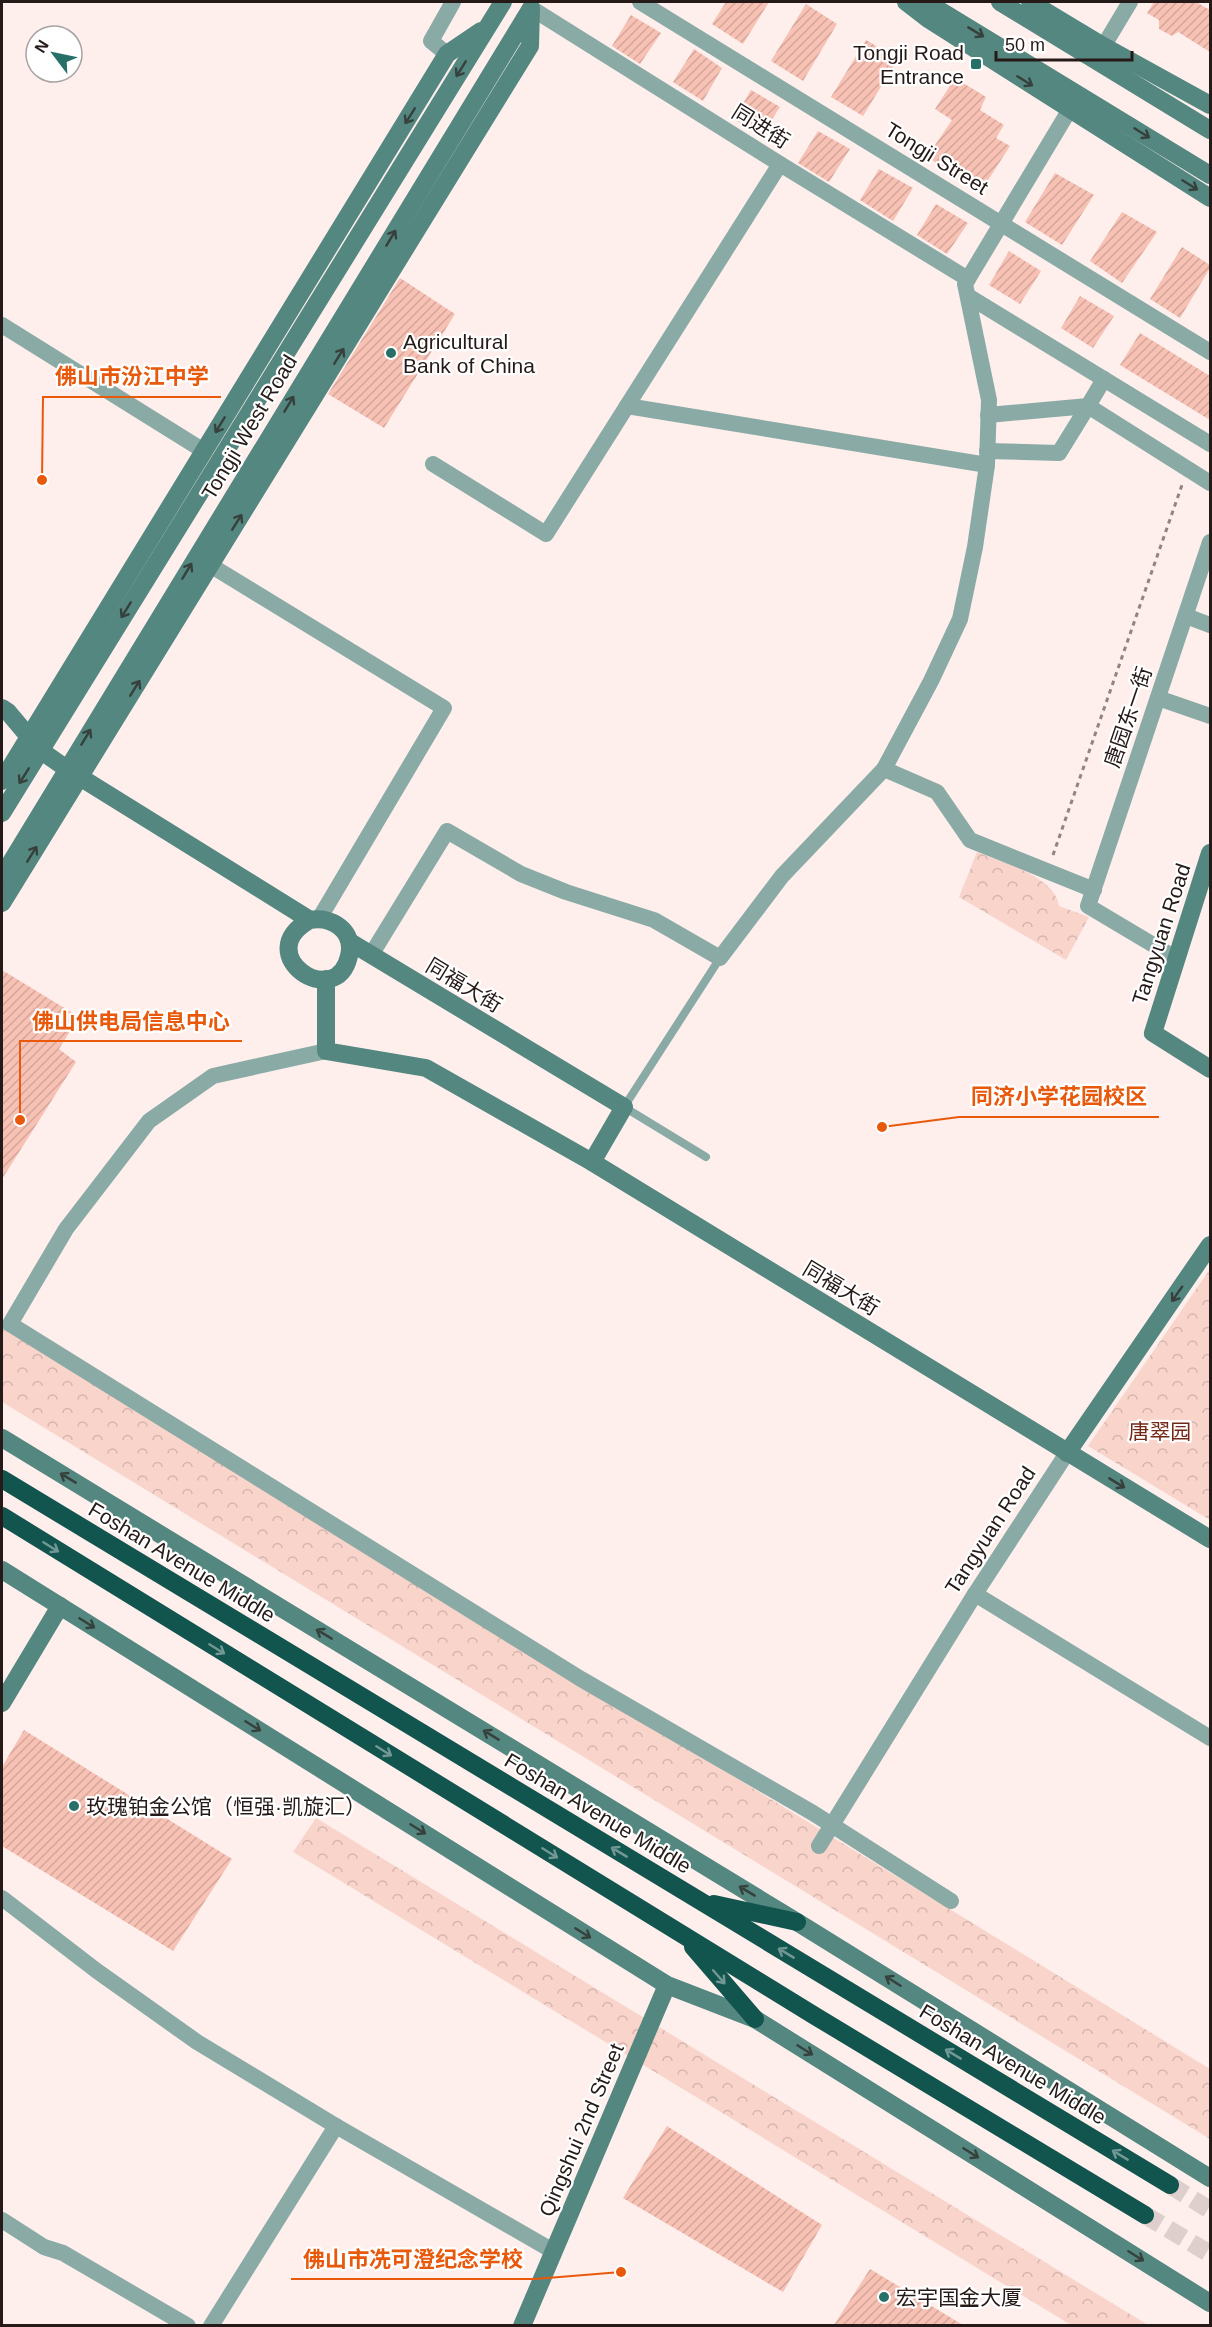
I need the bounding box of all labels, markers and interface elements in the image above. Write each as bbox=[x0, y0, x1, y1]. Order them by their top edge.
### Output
north arrow bbox=[24, 24, 84, 84]
scale bar bbox=[996, 24, 1132, 62]
one-way arrow bbox=[967, 26, 984, 38]
text: 50 m bbox=[1005, 35, 1045, 55]
text: N bbox=[31, 37, 52, 56]
place label: Tongji Road Entrance bbox=[853, 41, 964, 88]
marker: Tongji Road Entrance bbox=[969, 57, 983, 71]
one-way arrow bbox=[454, 60, 466, 77]
one-way arrow bbox=[1016, 75, 1033, 87]
street label: 同进街 bbox=[728, 100, 794, 152]
one-way arrow bbox=[403, 107, 415, 124]
street label: Tongji Street bbox=[881, 117, 993, 199]
one-way arrow bbox=[1133, 128, 1150, 140]
one-way arrow bbox=[1181, 178, 1198, 191]
one-way arrow bbox=[385, 230, 397, 247]
place label: Agricultural Bank of China bbox=[403, 330, 535, 377]
marker: Agricultural Bank of China bbox=[384, 346, 398, 360]
one-way arrow bbox=[334, 348, 346, 365]
street label: Tongji West Road bbox=[197, 351, 301, 503]
callout: 佛山市汾江中学 bbox=[43, 357, 221, 397]
text: 佛山市汾江中学 bbox=[55, 364, 209, 389]
one-way arrow bbox=[284, 396, 296, 413]
one-way arrow bbox=[213, 416, 225, 433]
one-way arrow bbox=[231, 514, 243, 531]
one-way arrow bbox=[182, 563, 194, 580]
one-way arrow bbox=[120, 601, 132, 618]
street label: 唐园东一街 bbox=[1100, 664, 1156, 770]
one-way arrow bbox=[129, 680, 141, 697]
one-way arrow bbox=[81, 729, 93, 746]
one-way arrow bbox=[18, 767, 30, 784]
one-way arrow bbox=[27, 846, 39, 863]
street label: Tangyuan Road bbox=[1127, 860, 1195, 1008]
street label: 同福大街 bbox=[422, 954, 506, 1016]
callout: 佛山供电局信息中心 bbox=[20, 1001, 242, 1041]
text: 佛山供电局信息中心 bbox=[32, 1009, 230, 1034]
callout: 同济小学花园校区 bbox=[959, 1077, 1159, 1117]
text: 同济小学花园校区 bbox=[971, 1084, 1147, 1109]
street label: 同福大街 bbox=[799, 1257, 883, 1319]
one-way arrow bbox=[1171, 1285, 1183, 1301]
park label: 唐翠园 bbox=[1129, 1420, 1192, 1443]
street label: Tangyuan Road bbox=[940, 1462, 1040, 1598]
one-way arrow bbox=[60, 1472, 77, 1484]
one-way arrow bbox=[1108, 1477, 1125, 1489]
street label: Foshan Avenue Middle bbox=[85, 1497, 279, 1627]
one-way arrow bbox=[42, 1541, 59, 1553]
one-way arrow bbox=[78, 1617, 95, 1629]
one-way arrow bbox=[316, 1628, 333, 1640]
one-way arrow bbox=[208, 1643, 225, 1655]
one-way arrow bbox=[244, 1720, 261, 1732]
one-way arrow bbox=[483, 1729, 500, 1741]
one-way arrow bbox=[375, 1744, 392, 1757]
street label: Foshan Avenue Middle bbox=[501, 1748, 695, 1878]
place label: 玫瑰铂金公馆（恒强·凯旋汇） bbox=[86, 1795, 366, 1818]
marker: 玫瑰铂金公馆（恒强·凯旋汇） bbox=[67, 1799, 81, 1813]
one-way arrow bbox=[409, 1824, 426, 1836]
one-way arrow bbox=[611, 1846, 628, 1858]
one-way arrow bbox=[541, 1848, 558, 1860]
one-way arrow bbox=[739, 1885, 756, 1897]
one-way arrow bbox=[574, 1927, 591, 1939]
one-way arrow bbox=[778, 1947, 795, 1959]
one-way arrow bbox=[712, 1969, 725, 1985]
one-way arrow bbox=[885, 1975, 902, 1987]
street label: Foshan Avenue Middle bbox=[916, 1999, 1110, 2129]
street label: Qingshui 2nd Street bbox=[534, 2040, 628, 2220]
one-way arrow bbox=[796, 2045, 813, 2057]
one-way arrow bbox=[945, 2048, 962, 2060]
one-way arrow bbox=[962, 2148, 979, 2160]
one-way arrow bbox=[1112, 2149, 1129, 2161]
callout: 佛山市冼可澄纪念学校 bbox=[291, 2239, 535, 2279]
text: 佛山市冼可澄纪念学校 bbox=[303, 2247, 523, 2272]
one-way arrow bbox=[1127, 2251, 1144, 2263]
place label: 宏宇国金大厦 bbox=[896, 2286, 1022, 2309]
marker: 宏宇国金大厦 bbox=[877, 2290, 891, 2304]

